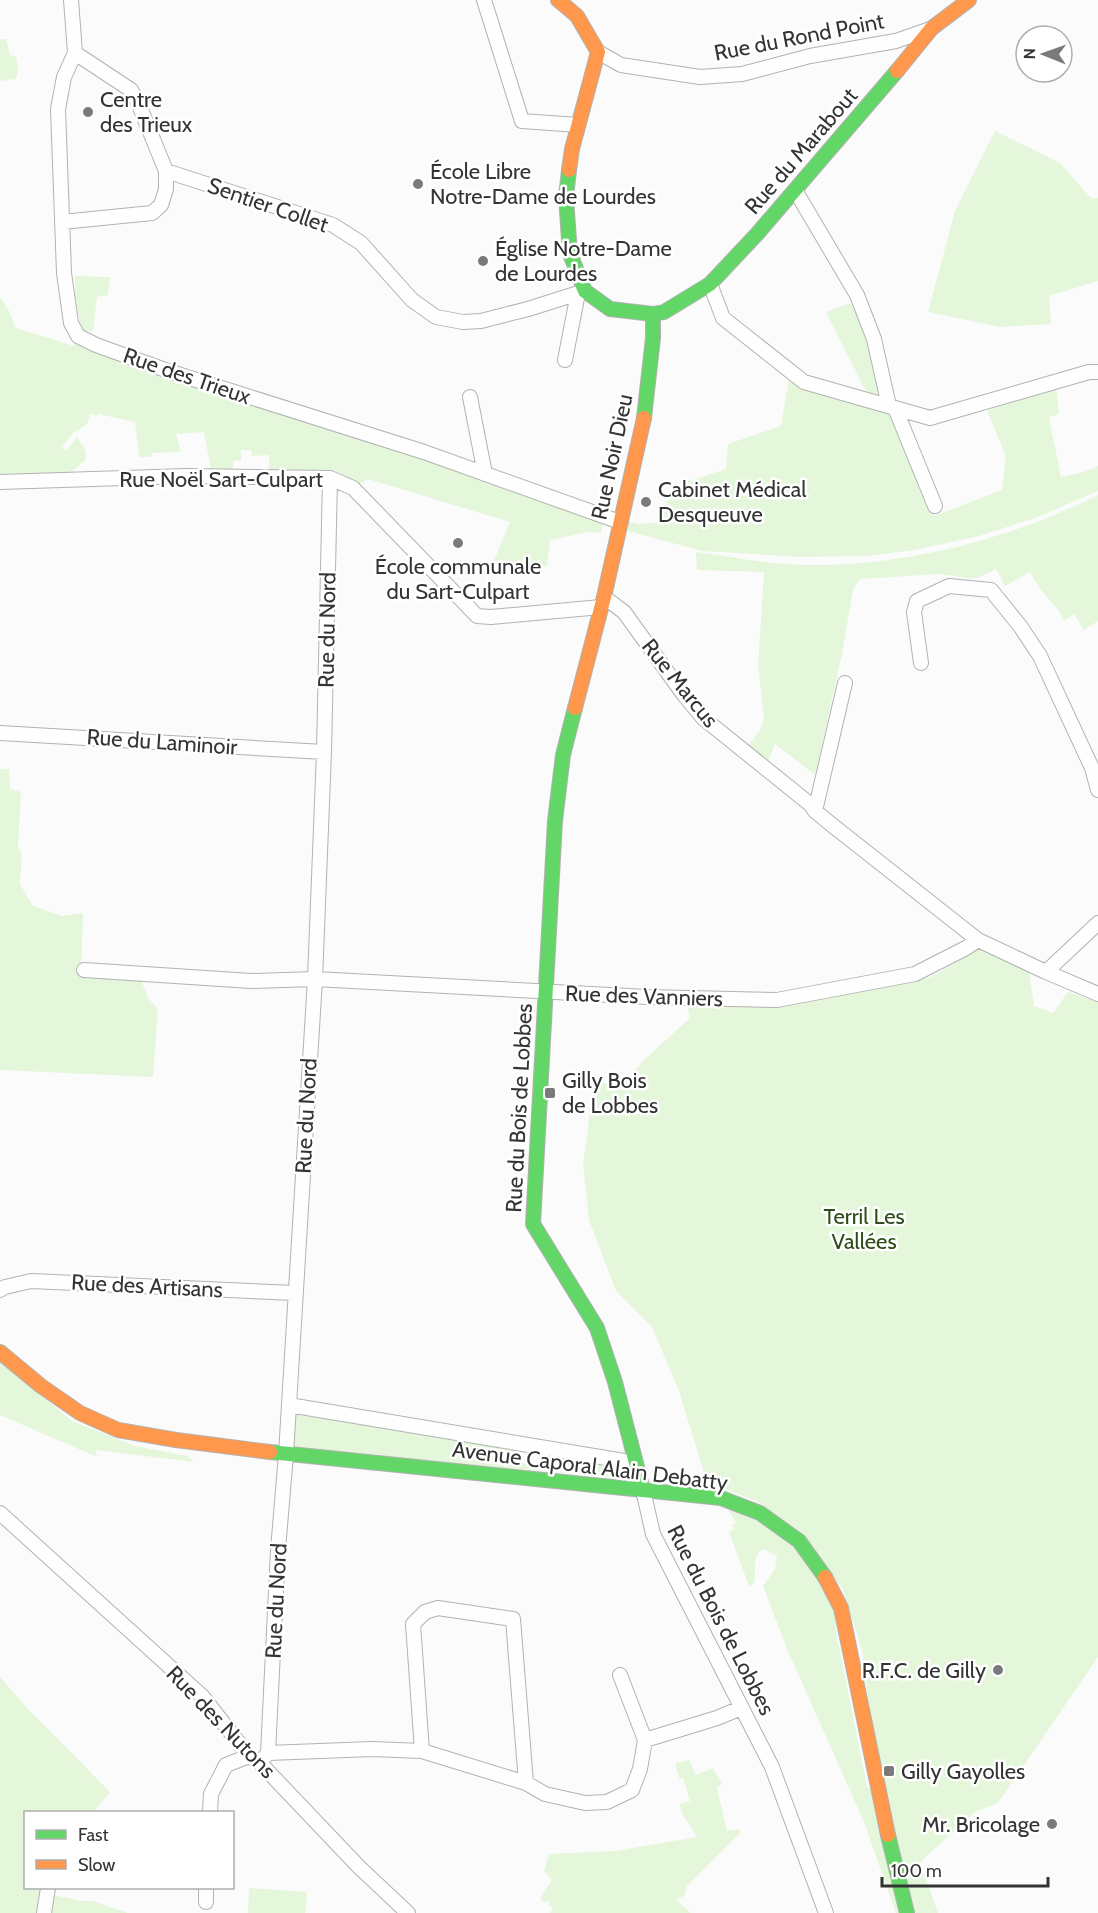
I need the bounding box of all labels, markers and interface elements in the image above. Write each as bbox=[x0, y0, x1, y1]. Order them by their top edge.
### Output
street label: Rue du Rond Point bbox=[712, 7, 887, 67]
north arrow bbox=[1014, 24, 1074, 84]
text: N bbox=[1020, 48, 1039, 60]
street label: Rue du Marabout bbox=[739, 82, 864, 220]
place label: Centre des Trieux bbox=[100, 86, 193, 138]
marker: Centre des Trieux bbox=[81, 105, 95, 119]
place label: École Libre Notre-Dame de Lourdes bbox=[430, 158, 656, 210]
street label: Sentier Collet bbox=[204, 172, 332, 238]
marker: École Libre Notre-Dame de Lourdes bbox=[411, 177, 425, 191]
place label: Église Notre-Dame de Lourdes bbox=[495, 235, 672, 287]
marker: Église Notre-Dame de Lourdes bbox=[476, 254, 490, 268]
street label: Rue des Trieux bbox=[120, 342, 255, 411]
street label: Rue Noir Dieu bbox=[586, 392, 638, 522]
street label: Rue Noël Sart-Culpart bbox=[119, 466, 323, 493]
place label: Cabinet Médical Desqueuve bbox=[658, 476, 807, 528]
marker: Cabinet Médical Desqueuve bbox=[639, 495, 653, 509]
marker: École communale du Sart-Culpart bbox=[451, 536, 465, 550]
place label: École communale du Sart-Culpart bbox=[375, 553, 541, 605]
street label: Rue du Nord bbox=[312, 572, 342, 688]
street label: Rue Marcus bbox=[636, 633, 724, 733]
street label: Rue du Laminoir bbox=[86, 723, 238, 761]
street label: Rue des Vanniers bbox=[565, 980, 723, 1012]
street label: Rue du Bois de Lobbes bbox=[500, 1003, 538, 1213]
street label: Rue du Nord bbox=[289, 1058, 323, 1174]
place label: Gilly Bois de Lobbes bbox=[562, 1067, 658, 1119]
marker: Gilly Bois de Lobbes bbox=[543, 1086, 557, 1100]
park label: Terril Les Vallées bbox=[823, 1203, 905, 1255]
street label: Rue des Artisans bbox=[70, 1269, 224, 1303]
street label: Avenue Caporal Alain Debatty bbox=[451, 1436, 729, 1496]
street label: Rue du Bois de Lobbes bbox=[661, 1521, 781, 1719]
street label: Rue du Nord bbox=[259, 1543, 293, 1659]
place label: R.F.C. de Gilly bbox=[862, 1657, 986, 1684]
street label: Rue des Nutons bbox=[161, 1660, 281, 1784]
marker: R.F.C. de Gilly bbox=[991, 1663, 1005, 1677]
place label: Gilly Gayolles bbox=[901, 1758, 1025, 1785]
marker: Gilly Gayolles bbox=[882, 1764, 896, 1778]
legend bbox=[24, 1811, 234, 1889]
place label: Mr. Bricolage bbox=[922, 1811, 1040, 1838]
marker: Mr. Bricolage bbox=[1045, 1817, 1059, 1831]
text: Fast bbox=[78, 1824, 109, 1846]
scale bar bbox=[882, 1850, 1048, 1888]
text: Slow bbox=[78, 1854, 115, 1876]
text: 100 m bbox=[891, 1860, 942, 1882]

